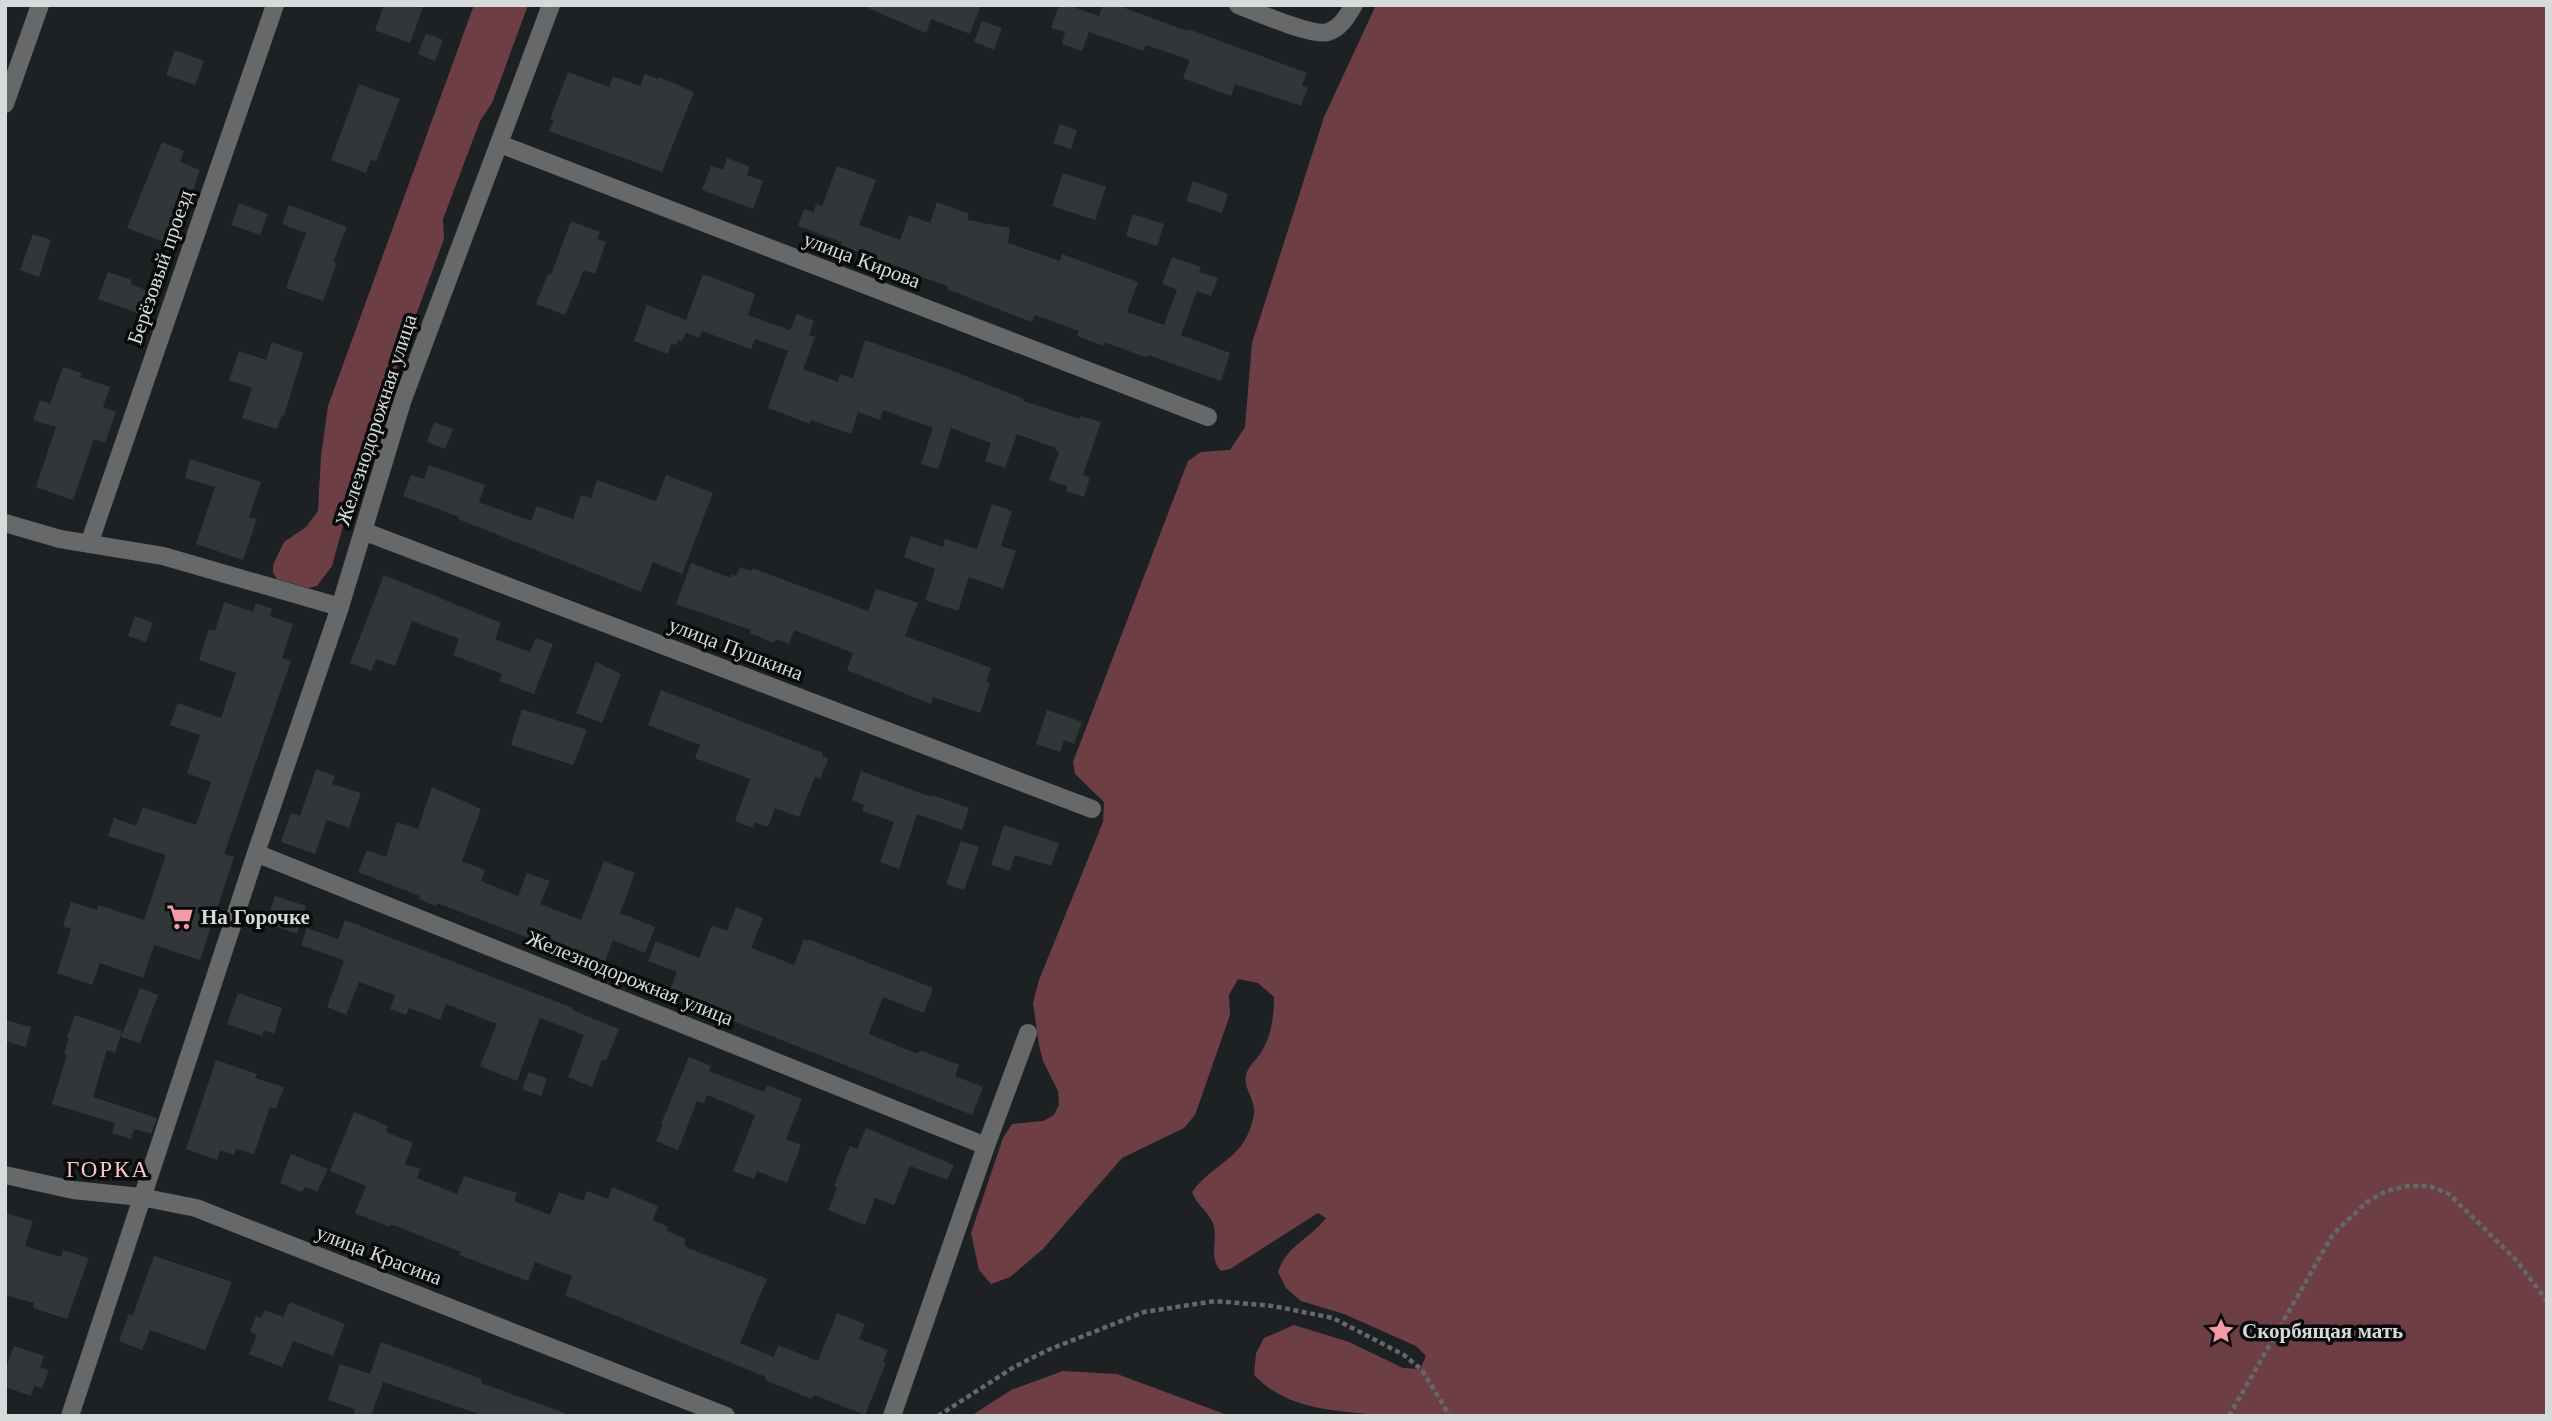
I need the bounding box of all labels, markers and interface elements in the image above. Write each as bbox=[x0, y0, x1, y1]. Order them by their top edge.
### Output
street label: Берёзовый проезд bbox=[121, 186, 199, 348]
street label: улица Кирова bbox=[800, 226, 925, 294]
street label: Железнодорожная улица bbox=[330, 310, 423, 529]
street label: улица Пушкина bbox=[665, 611, 807, 687]
supermarket icon: На Горочке bbox=[165, 902, 195, 932]
place label: На Горочке bbox=[201, 904, 310, 930]
street label: Железнодорожная улица bbox=[523, 925, 738, 1032]
district label: ГОРКА bbox=[66, 1155, 150, 1183]
street label: улица Красина bbox=[312, 1219, 446, 1291]
place icon: Скорбящая мать bbox=[2206, 1316, 2236, 1346]
place label: Скорбящая мать bbox=[2242, 1318, 2403, 1344]

